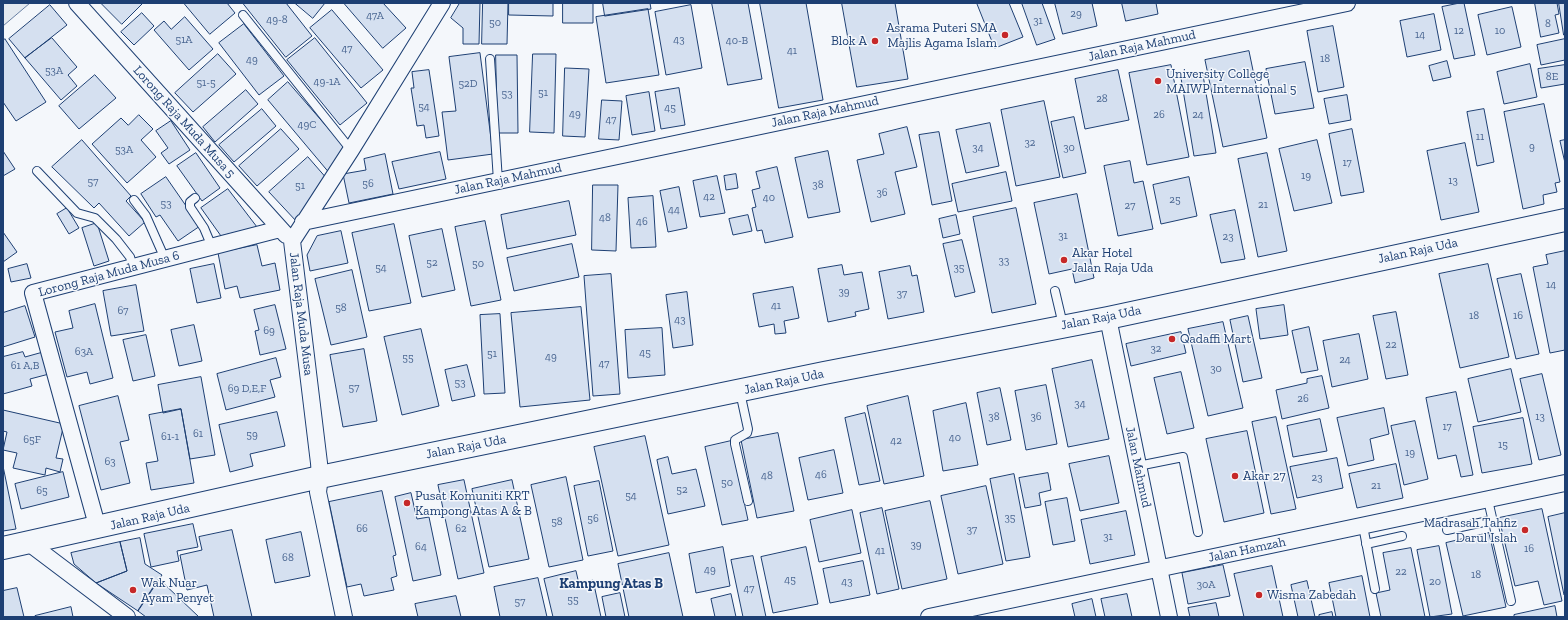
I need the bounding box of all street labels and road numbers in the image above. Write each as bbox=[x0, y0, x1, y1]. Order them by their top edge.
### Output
street label: Jalan Raja Mahmud bbox=[1087, 27, 1197, 65]
street label: Lorong Raja Muda Musa 5 bbox=[130, 63, 238, 181]
street label: Jalan Raja Mahmud bbox=[770, 93, 880, 131]
street label: Jalan Raja Mahmud bbox=[453, 160, 563, 198]
street label: Jalan Raja Uda bbox=[1377, 235, 1459, 267]
street label: Lorong Raja Muda Musa 6 bbox=[37, 248, 181, 300]
street label: Jalan Raja Muda Musa bbox=[286, 251, 316, 377]
street label: Jalan Raja Uda bbox=[1060, 303, 1142, 333]
street label: Jalan Raja Uda bbox=[743, 366, 825, 398]
street label: Jalan Mahmud bbox=[1122, 425, 1154, 509]
street label: Jalan Raja Uda bbox=[425, 432, 507, 462]
street label: Jalan Raja Uda bbox=[109, 500, 191, 534]
street label: Jalan Hamzah bbox=[1207, 534, 1287, 566]

